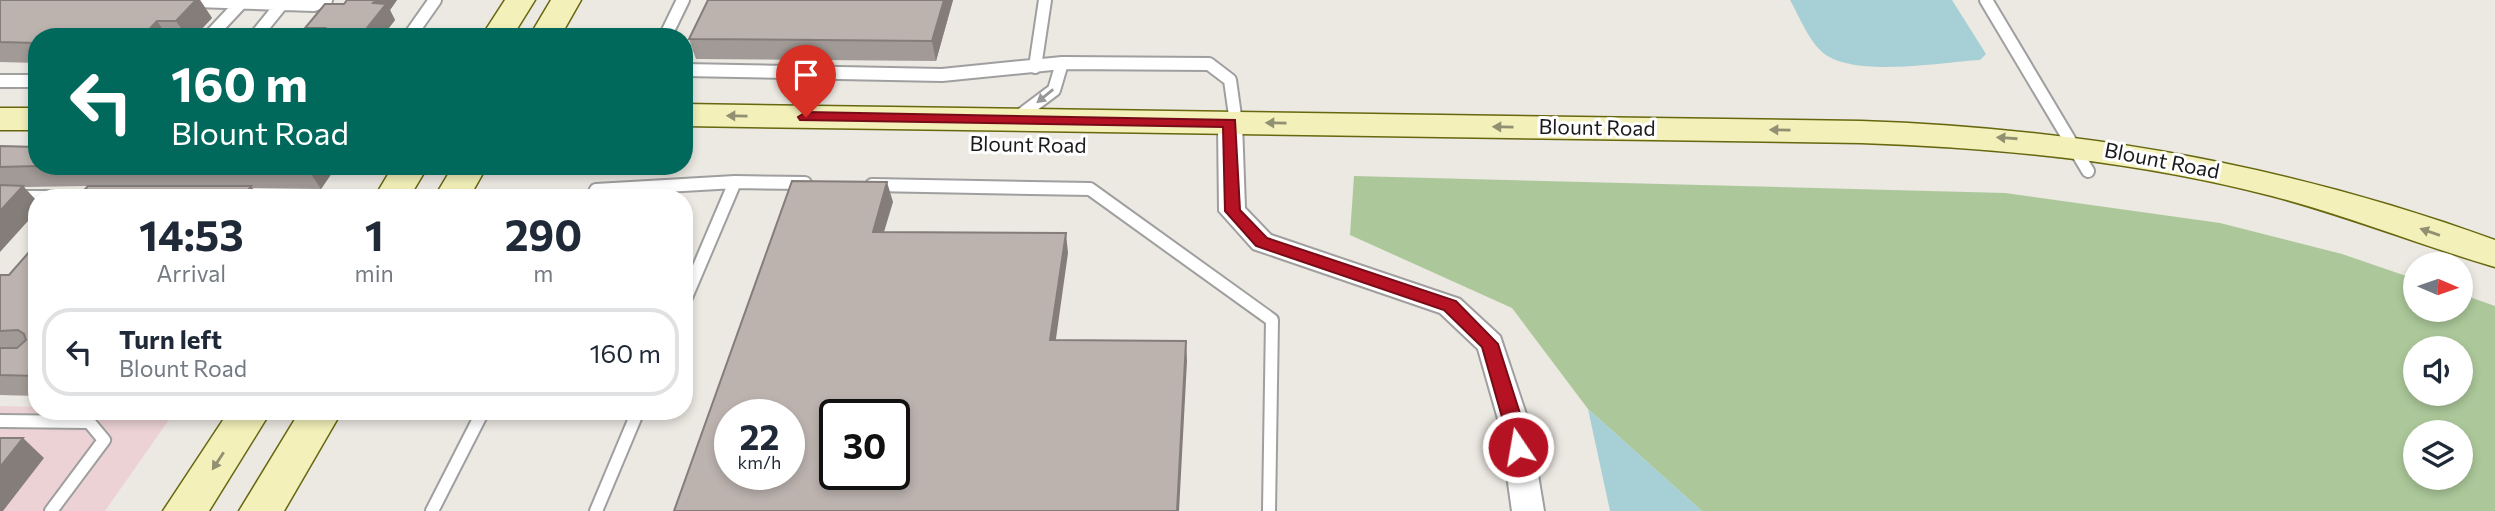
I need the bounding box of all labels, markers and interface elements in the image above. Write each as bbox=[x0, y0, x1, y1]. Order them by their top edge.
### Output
pin bbox=[776, 45, 836, 117]
text: 160 m bbox=[171, 52, 308, 112]
icon: left bbox=[56, 56, 147, 147]
icon: arrive bbox=[787, 56, 825, 94]
one-way arrow bbox=[1036, 88, 1054, 104]
one-way arrow bbox=[725, 110, 747, 122]
text: Blount Road bbox=[171, 112, 349, 152]
street label: Blount Road bbox=[1538, 113, 1656, 140]
one-way arrow bbox=[1264, 118, 1286, 129]
one-way arrow bbox=[1492, 121, 1514, 132]
one-way arrow bbox=[1768, 125, 1790, 136]
street label: Blount Road bbox=[969, 130, 1087, 157]
one-way arrow bbox=[1996, 132, 2018, 143]
street label: Blount Road bbox=[2103, 136, 2222, 183]
text: 14:53 bbox=[139, 208, 244, 260]
text: 1 bbox=[365, 208, 384, 260]
text: 290 bbox=[505, 208, 582, 260]
one-way arrow bbox=[2420, 226, 2441, 237]
north arrow bbox=[2403, 252, 2473, 322]
map controls bbox=[2403, 252, 2473, 490]
text: Arrival bbox=[156, 259, 226, 287]
text: min bbox=[355, 259, 394, 287]
text: m bbox=[533, 259, 553, 287]
text: Turn left bbox=[119, 323, 222, 354]
icon: left bbox=[60, 333, 98, 371]
button: sound bbox=[2403, 336, 2473, 406]
text: 160 m bbox=[589, 337, 661, 368]
text: Blount Road bbox=[119, 354, 247, 382]
speed limit sign: 30 bbox=[819, 399, 910, 490]
position arrow bbox=[1481, 410, 1555, 484]
text: 22 bbox=[740, 414, 779, 457]
button: layers bbox=[2403, 420, 2473, 490]
text: km/h bbox=[738, 451, 781, 473]
one-way arrow bbox=[211, 452, 225, 470]

